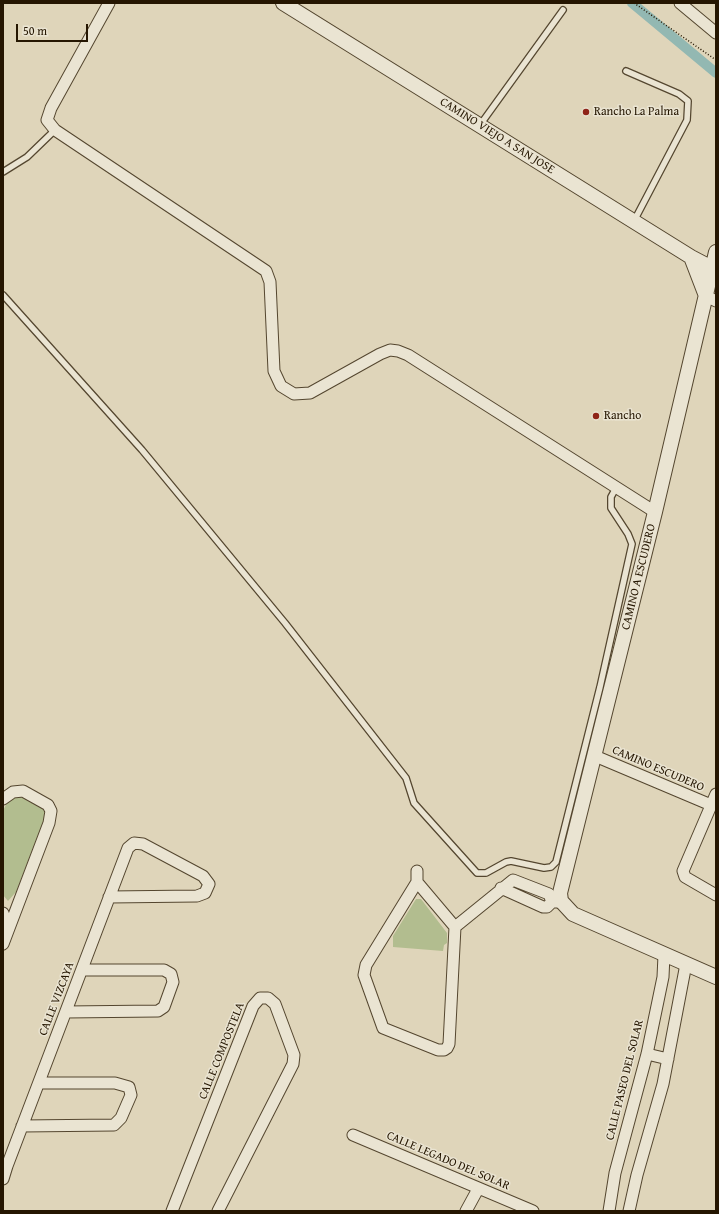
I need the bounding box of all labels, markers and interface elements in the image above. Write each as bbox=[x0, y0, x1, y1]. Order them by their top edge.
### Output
scale bar bbox=[18, 16, 90, 42]
text: 50 m bbox=[23, 22, 47, 39]
street label: CAMINO VIEJO A SAN JOSE bbox=[437, 95, 557, 177]
place label: Rancho La Palma bbox=[594, 105, 679, 119]
marker: Rancho La Palma bbox=[581, 107, 591, 117]
place label: Rancho bbox=[604, 409, 641, 423]
marker: Rancho bbox=[591, 411, 601, 421]
street label: CAMINO A ESCUDERO bbox=[619, 523, 659, 631]
street label: CAMINO ESCUDERO bbox=[610, 743, 706, 795]
street label: CALLE VIZCAYA bbox=[36, 960, 78, 1038]
street label: CALLE COMPOSTELA bbox=[196, 1001, 248, 1101]
street label: CALLE PASEO DEL SOLAR bbox=[603, 1018, 647, 1142]
street label: CALLE LEGADO DEL SOLAR bbox=[384, 1129, 512, 1193]

